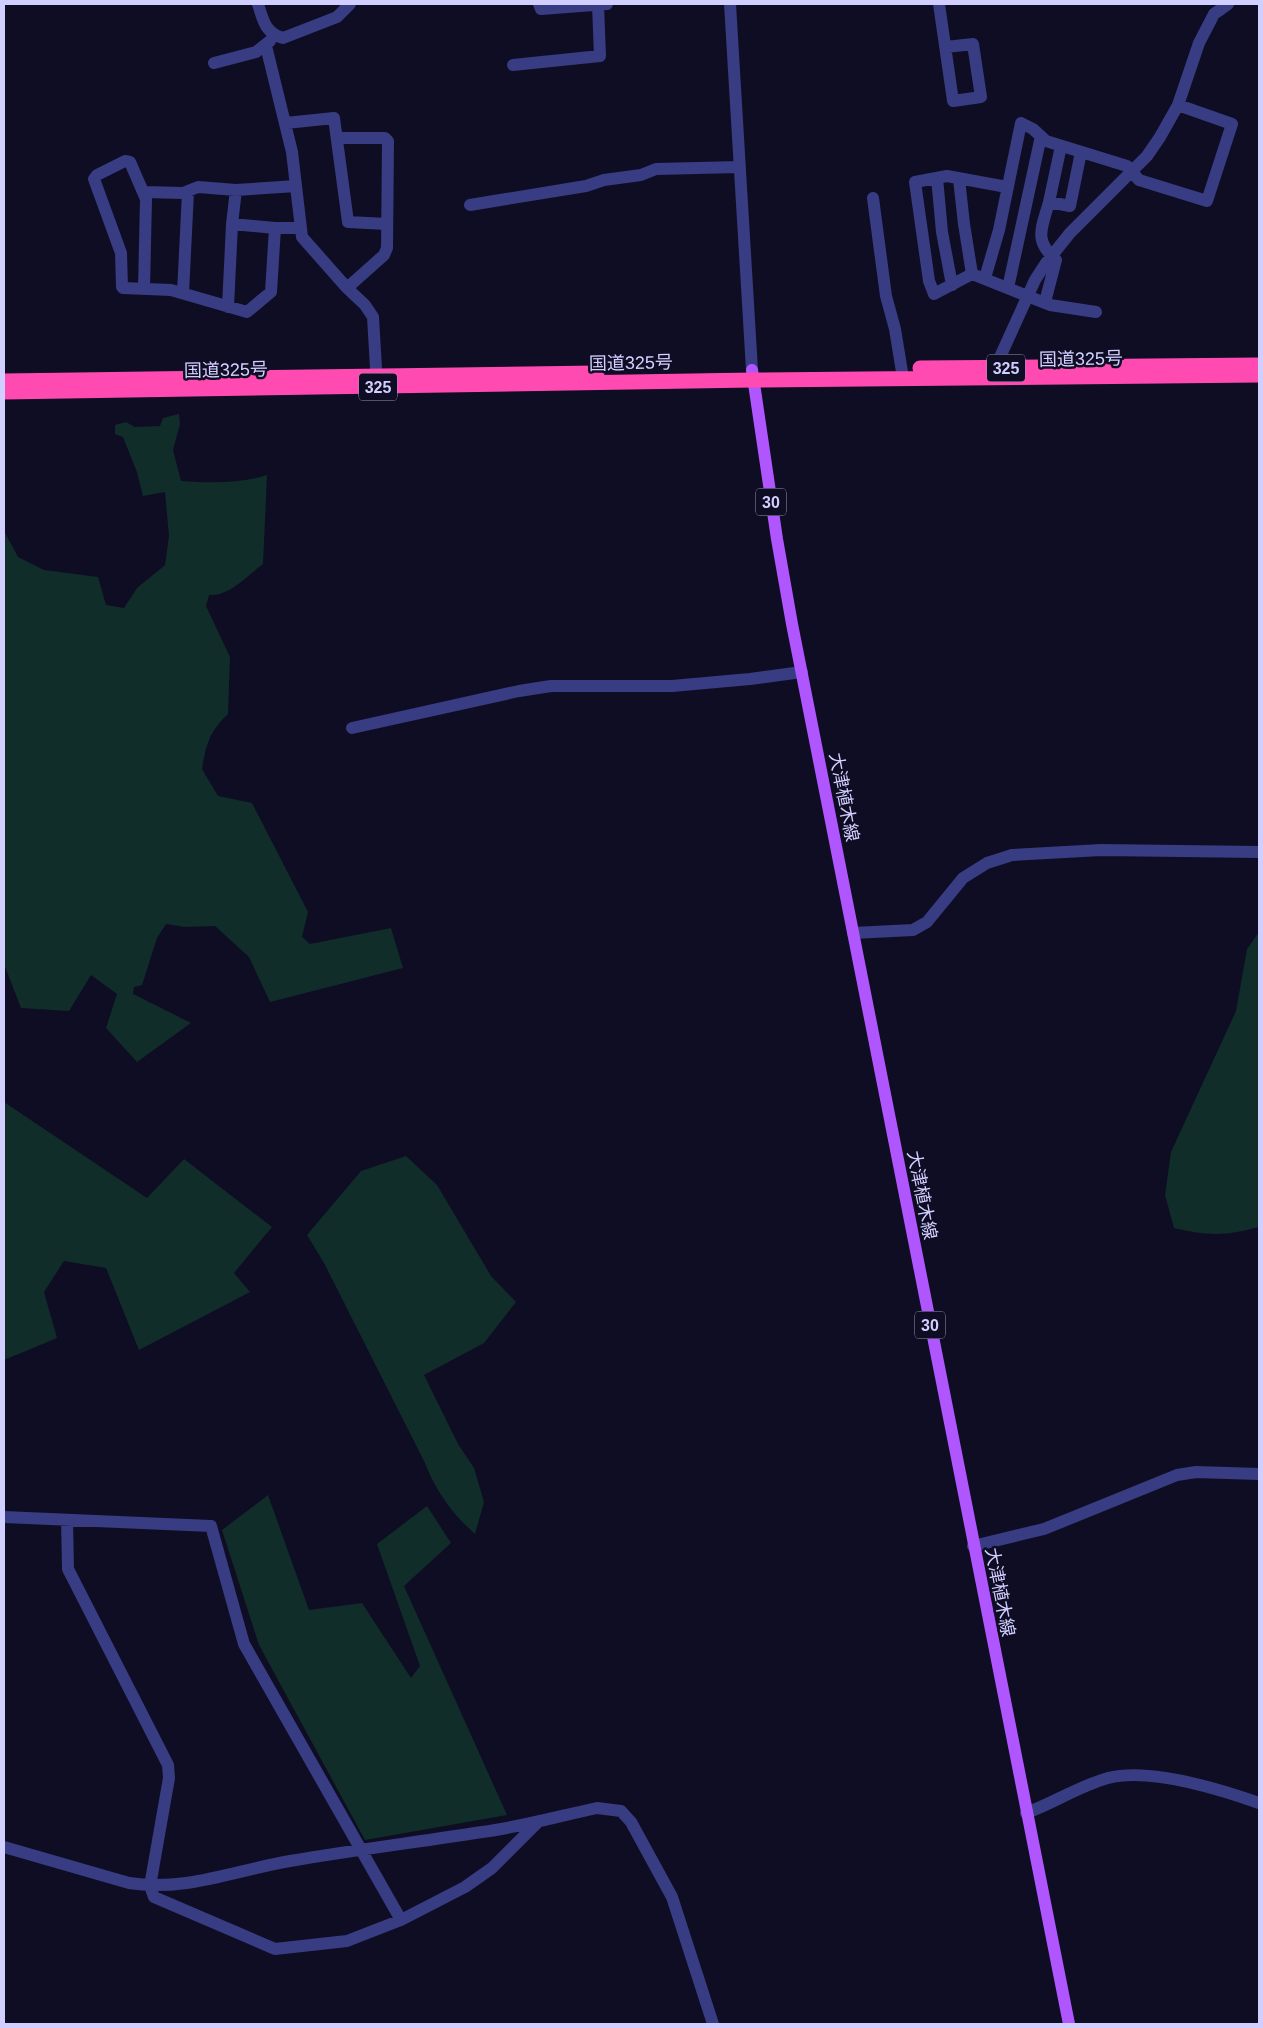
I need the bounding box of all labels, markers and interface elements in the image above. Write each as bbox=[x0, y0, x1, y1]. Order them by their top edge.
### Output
street label: 国道325号 bbox=[1039, 348, 1123, 370]
street label: 国道325号 bbox=[589, 352, 673, 374]
road number: 325 bbox=[987, 354, 1025, 382]
street label: 国道325号 bbox=[184, 359, 268, 381]
road number: 325 bbox=[359, 374, 397, 401]
road number: 30 bbox=[756, 488, 786, 516]
street label: 大津植木線 bbox=[826, 751, 862, 843]
street label: 大津植木線 bbox=[904, 1149, 940, 1241]
road number: 30 bbox=[915, 1312, 945, 1338]
street label: 大津植木線 bbox=[982, 1546, 1018, 1638]

